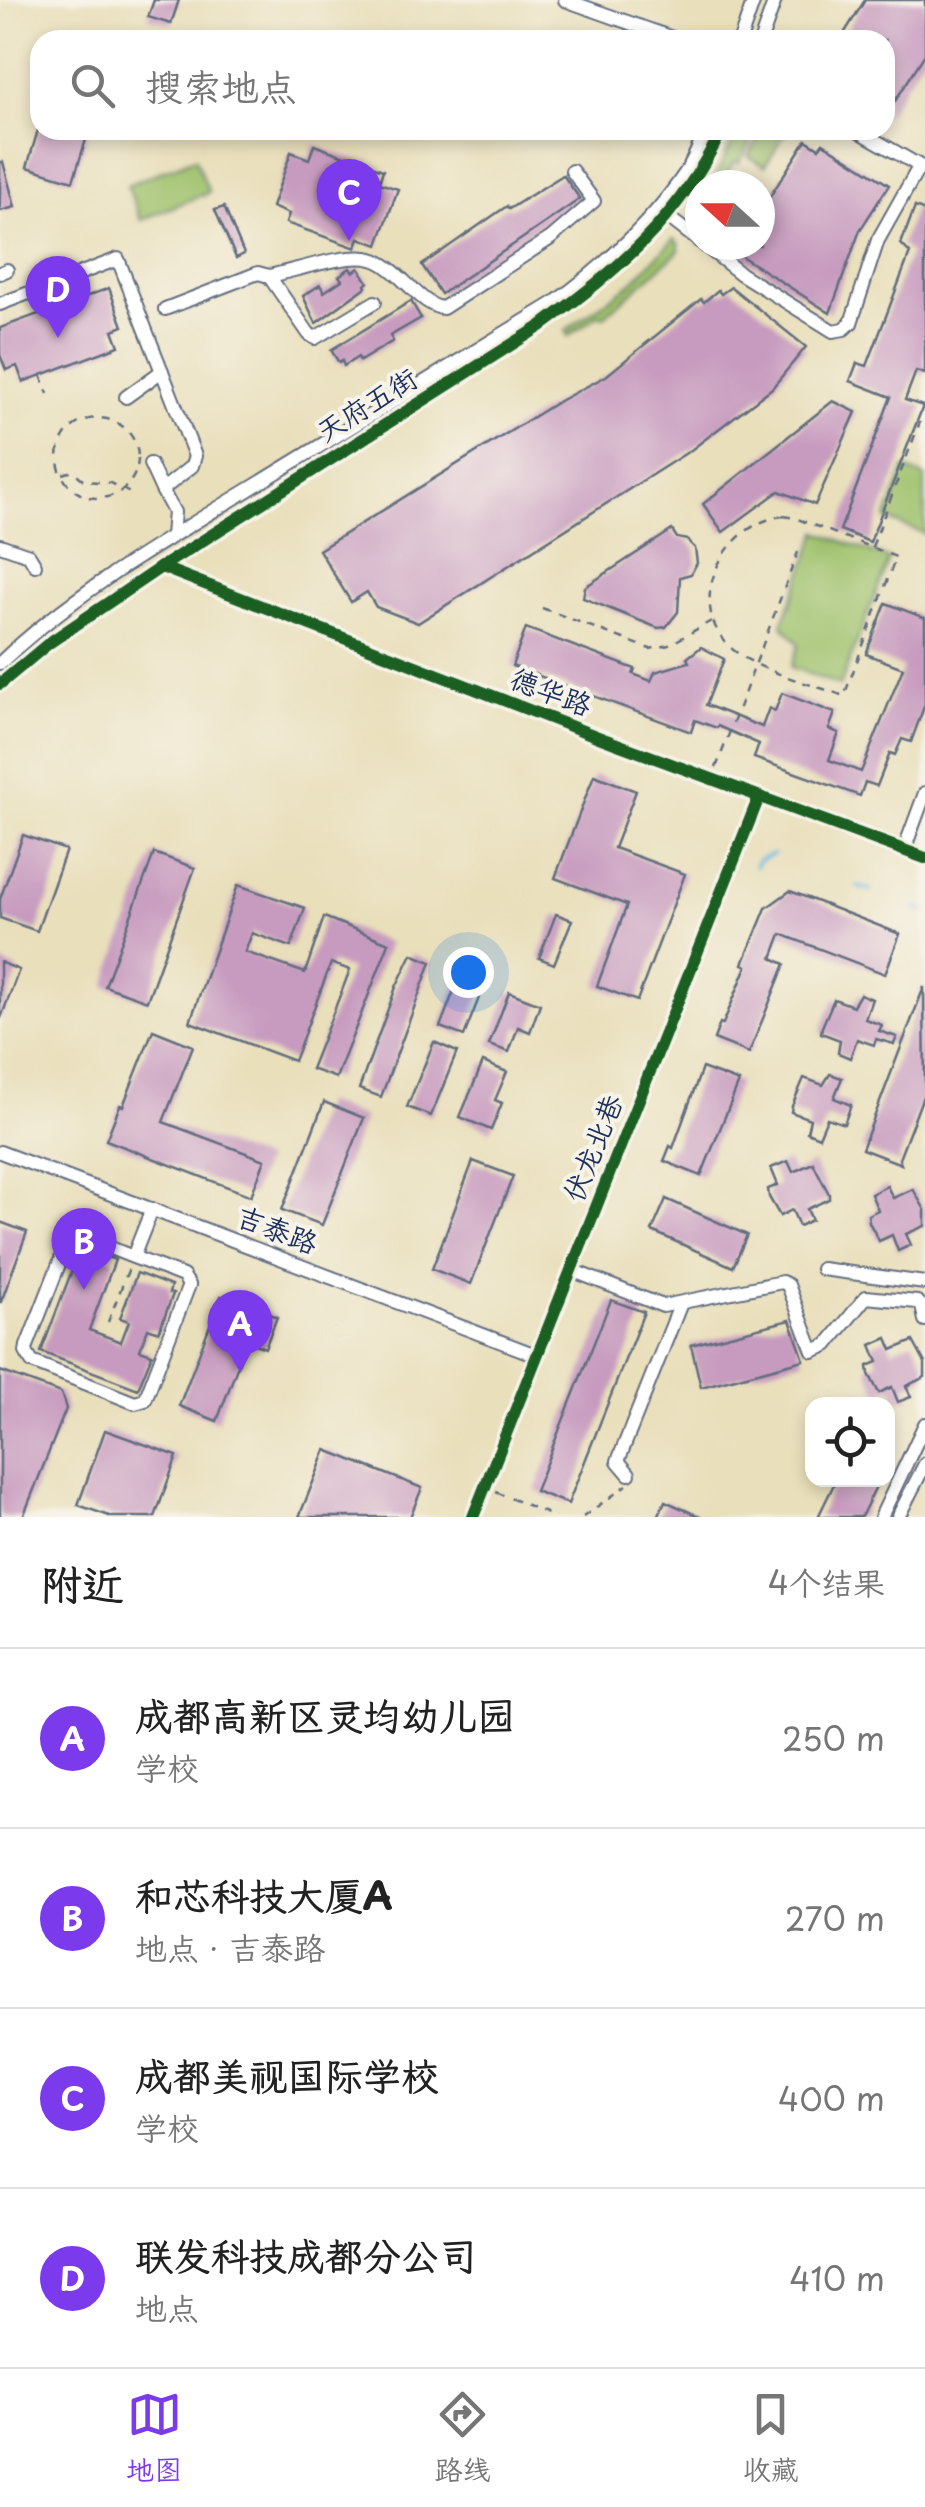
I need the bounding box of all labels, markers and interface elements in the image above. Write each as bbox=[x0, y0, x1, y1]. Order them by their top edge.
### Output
search box bbox=[30, 30, 895, 140]
text: 搜索地点 bbox=[145, 57, 297, 114]
icon: search bbox=[65, 58, 120, 113]
pin: C bbox=[316, 158, 382, 241]
north arrow bbox=[685, 170, 775, 260]
pin: D bbox=[26, 255, 90, 338]
street label: 天府五街 bbox=[307, 356, 425, 452]
street label: 德华路 bbox=[505, 655, 598, 726]
your location bbox=[443, 947, 494, 998]
street label: 伏龙北巷 bbox=[551, 1087, 633, 1207]
street label: 吉泰路 bbox=[231, 1193, 324, 1264]
pin: B bbox=[52, 1208, 116, 1290]
pin: A bbox=[208, 1290, 272, 1372]
map controls bbox=[805, 1397, 895, 1487]
button: locate bbox=[805, 1397, 895, 1487]
text: 附近 bbox=[40, 1551, 124, 1614]
text: 4个结果 bbox=[768, 1558, 885, 1606]
text: 成都高新区灵均幼儿园 bbox=[135, 1686, 515, 1743]
text: A bbox=[60, 1714, 85, 1762]
text: 250 m bbox=[782, 1714, 885, 1762]
text: 学校 bbox=[135, 1743, 199, 1791]
text: 和芯科技大厦A bbox=[135, 1866, 393, 1923]
text: B bbox=[62, 1894, 83, 1942]
text: 270 m bbox=[785, 1894, 885, 1942]
text: 地点 · 吉泰路 bbox=[135, 1923, 325, 1971]
text: 成都美视国际学校 bbox=[135, 2046, 439, 2103]
text: C bbox=[60, 2074, 85, 2122]
text: 400 m bbox=[778, 2074, 885, 2122]
text: 学校 bbox=[135, 2103, 199, 2151]
text: 联发科技成都分公司 bbox=[135, 2226, 477, 2283]
text: D bbox=[60, 2254, 85, 2302]
text: 410 m bbox=[789, 2254, 885, 2302]
text: 地点 bbox=[135, 2283, 199, 2331]
tab: 地图 bbox=[126, 2387, 182, 2490]
tab: 路线 bbox=[434, 2387, 491, 2490]
tab: 收藏 bbox=[743, 2387, 799, 2490]

